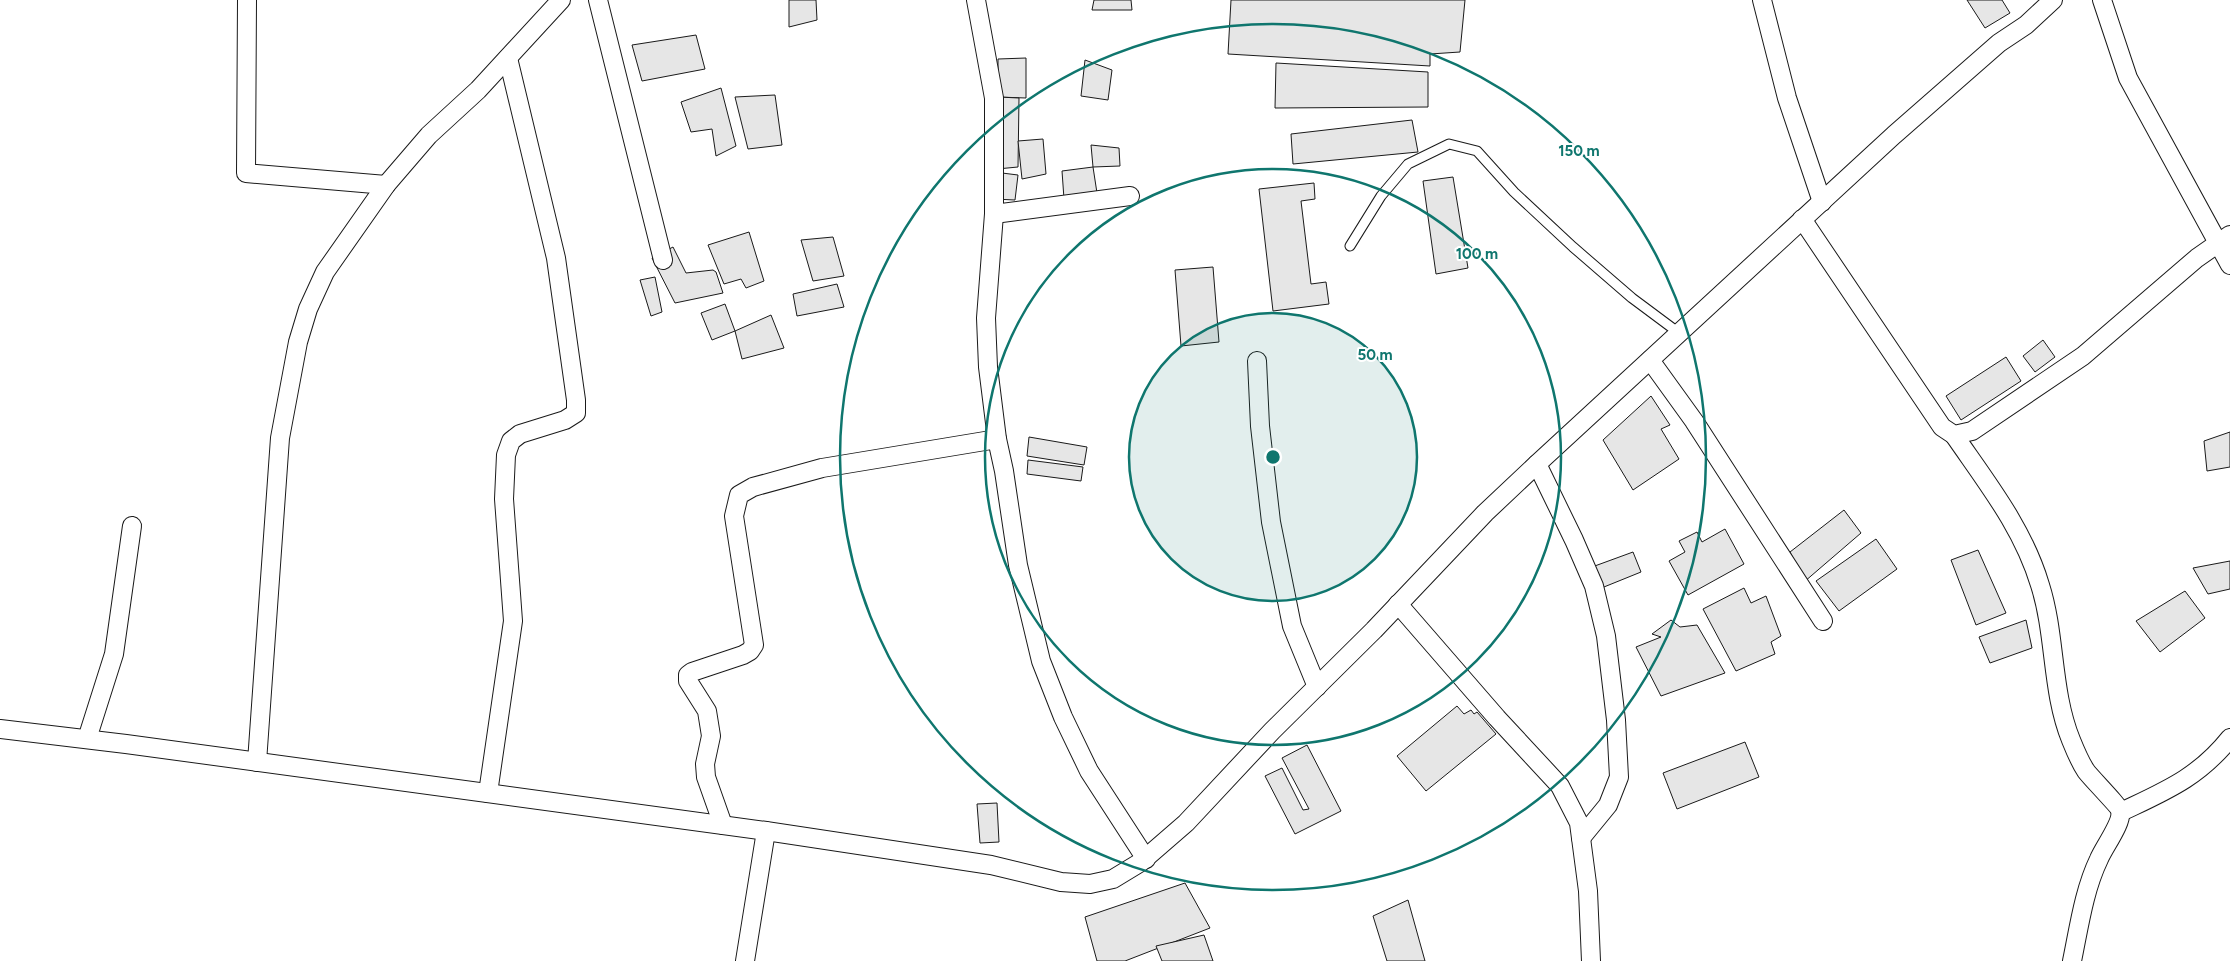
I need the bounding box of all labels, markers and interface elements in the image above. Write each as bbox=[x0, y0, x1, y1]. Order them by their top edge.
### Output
text: 150 m bbox=[1558, 142, 1600, 160]
text: 100 m bbox=[1456, 245, 1498, 263]
text: 50 m bbox=[1357, 346, 1393, 364]
centre of rings bbox=[1264, 448, 1282, 466]

